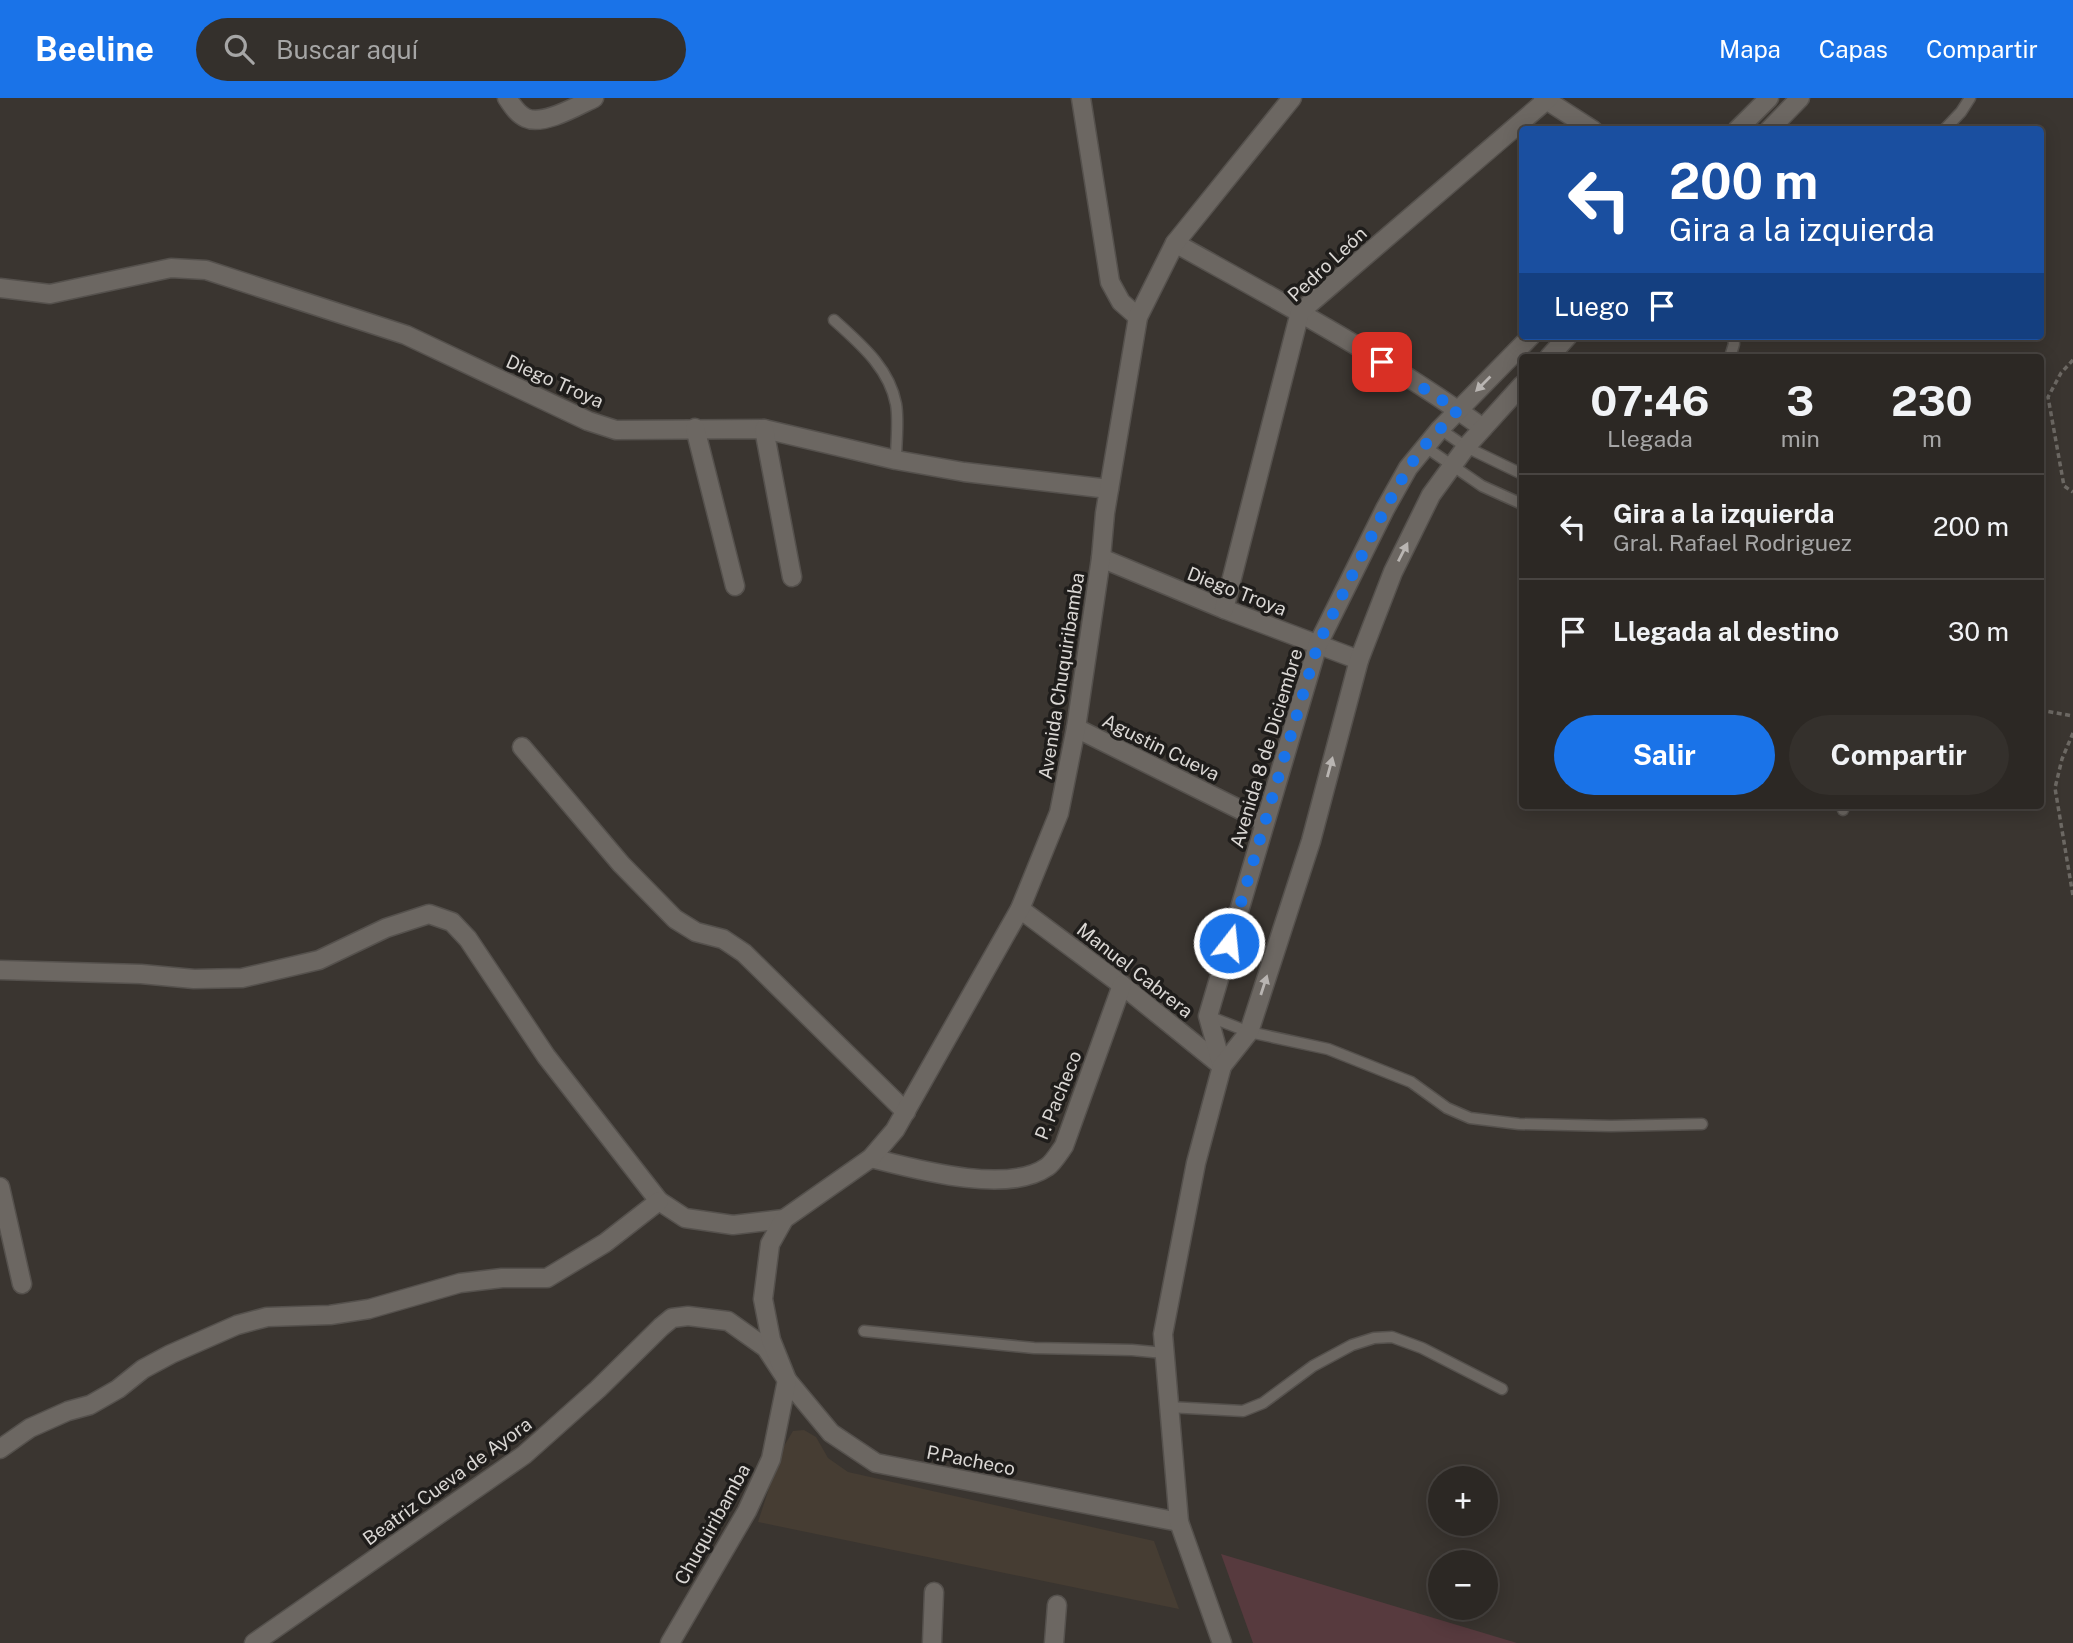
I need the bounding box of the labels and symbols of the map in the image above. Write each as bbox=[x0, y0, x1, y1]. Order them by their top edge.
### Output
street label: Pedro León bbox=[1283, 222, 1371, 306]
pin bbox=[1352, 332, 1412, 392]
street label: Diego Troya bbox=[503, 350, 607, 412]
one-way arrow bbox=[1475, 376, 1492, 393]
one-way arrow bbox=[1397, 542, 1408, 562]
street label: Diego Troya bbox=[1184, 562, 1290, 620]
street label: Avenida Chuquiribamba bbox=[1034, 571, 1088, 781]
street label: Avenida 8 de Diciembre bbox=[1225, 646, 1307, 850]
street label: Agustin Cueva bbox=[1099, 709, 1223, 785]
one-way arrow bbox=[1325, 756, 1336, 778]
position arrow bbox=[1192, 906, 1266, 980]
street label: Manuel Cabrera bbox=[1073, 918, 1197, 1022]
one-way arrow bbox=[1260, 974, 1270, 995]
street label: P. Pacheco bbox=[1030, 1047, 1086, 1143]
street label: Beatriz Cueva de Ayora bbox=[358, 1412, 536, 1550]
street label: P.Pacheco bbox=[925, 1441, 1017, 1479]
street label: Chuquiribamba bbox=[670, 1460, 754, 1588]

